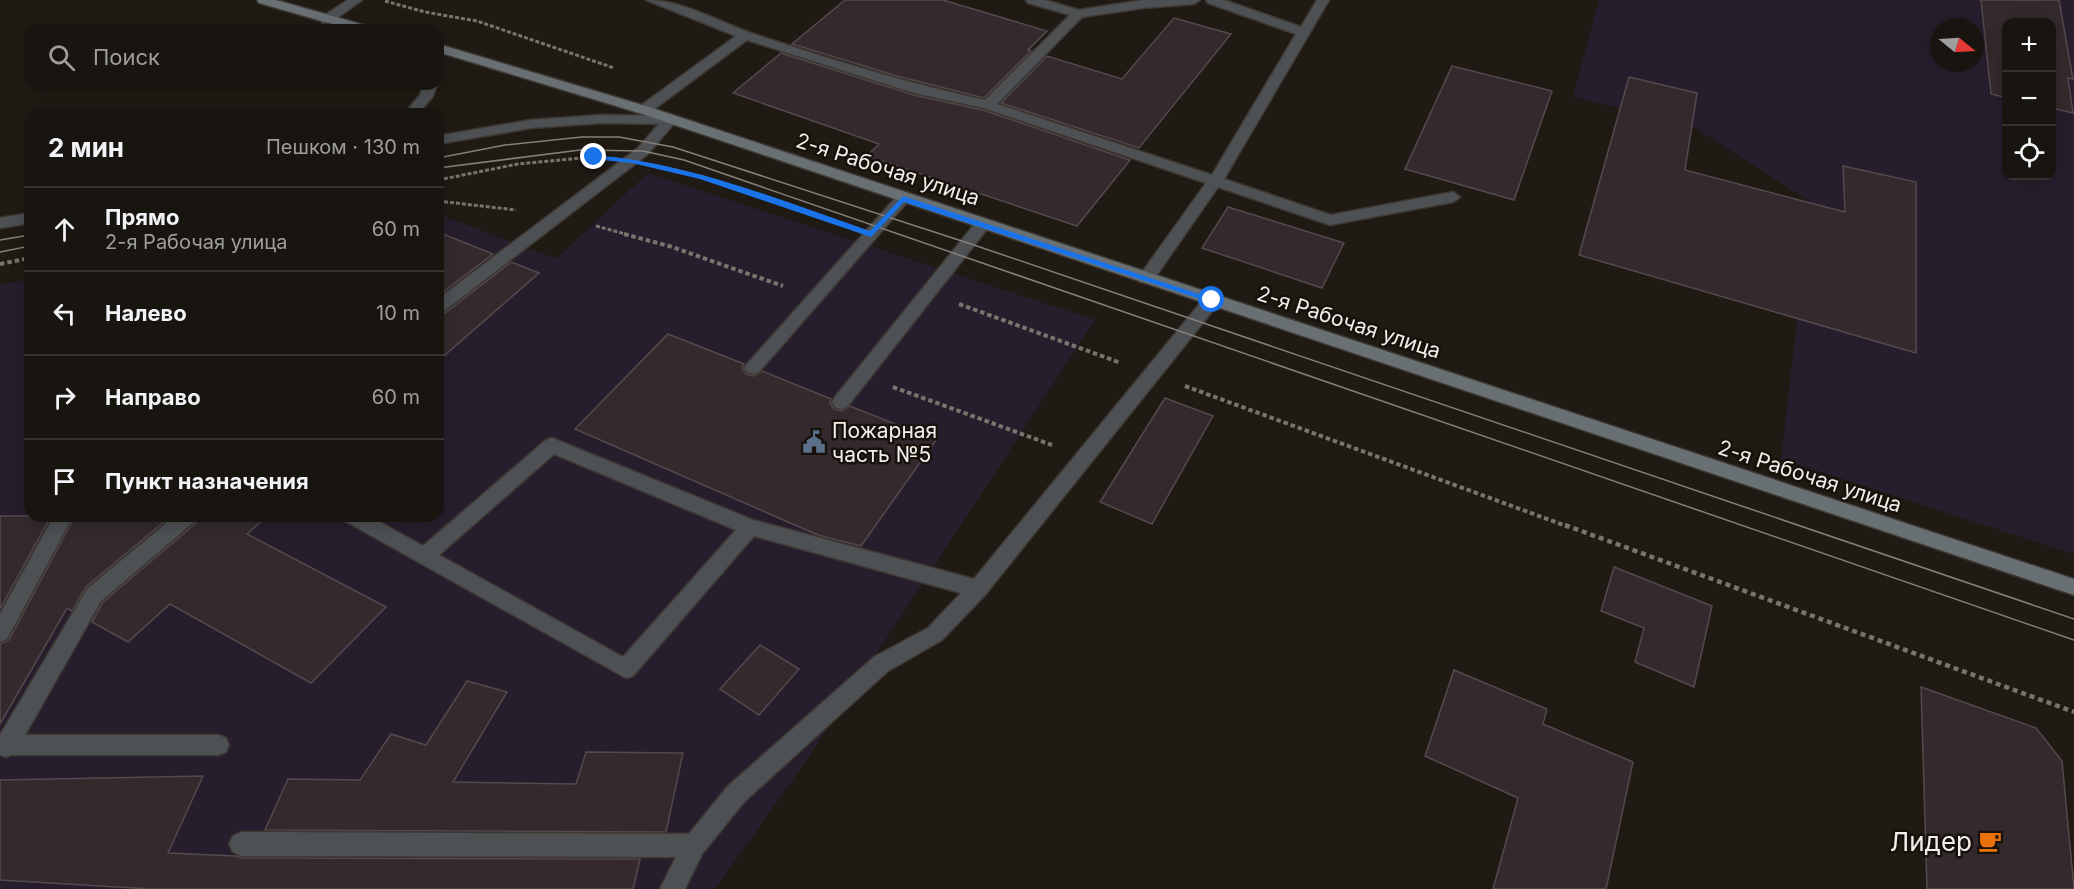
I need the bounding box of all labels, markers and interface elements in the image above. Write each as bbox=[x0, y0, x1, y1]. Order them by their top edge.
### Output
north arrow bbox=[1930, 18, 1984, 72]
map controls bbox=[2002, 18, 2056, 180]
button: + bbox=[2002, 18, 2056, 72]
search box bbox=[24, 24, 444, 90]
icon: search bbox=[45, 41, 78, 74]
text: Поиск bbox=[93, 44, 160, 70]
button: − bbox=[2002, 72, 2056, 126]
button: locate bbox=[2002, 126, 2056, 180]
street label: 2-я Рабочая улица bbox=[793, 128, 983, 210]
text: 2 мин bbox=[48, 132, 124, 163]
text: Пешком · 130 m bbox=[266, 135, 420, 159]
route end bbox=[580, 143, 606, 169]
text: Прямо bbox=[105, 204, 179, 230]
icon: ahead bbox=[48, 213, 81, 246]
text: 60 m bbox=[372, 217, 420, 241]
text: 2-я Рабочая улица bbox=[105, 230, 287, 254]
street label: 2-я Рабочая улица bbox=[1254, 281, 1444, 363]
route start bbox=[1198, 286, 1224, 312]
icon: left bbox=[48, 297, 81, 330]
text: Налево bbox=[105, 300, 187, 326]
text: 10 m bbox=[376, 301, 420, 325]
icon: right bbox=[48, 381, 81, 414]
text: Направо bbox=[105, 384, 201, 410]
text: 60 m bbox=[372, 385, 420, 409]
place label: Пожарная часть №5 bbox=[832, 418, 937, 467]
public building icon: Пожарная часть №5 bbox=[801, 429, 827, 455]
street label: 2-я Рабочая улица bbox=[1715, 435, 1905, 517]
icon: arrive bbox=[48, 465, 81, 498]
text: Пункт назначения bbox=[105, 468, 309, 494]
place label: Лидер bbox=[1890, 826, 1972, 857]
cafe icon: Лидер bbox=[1977, 828, 2003, 854]

